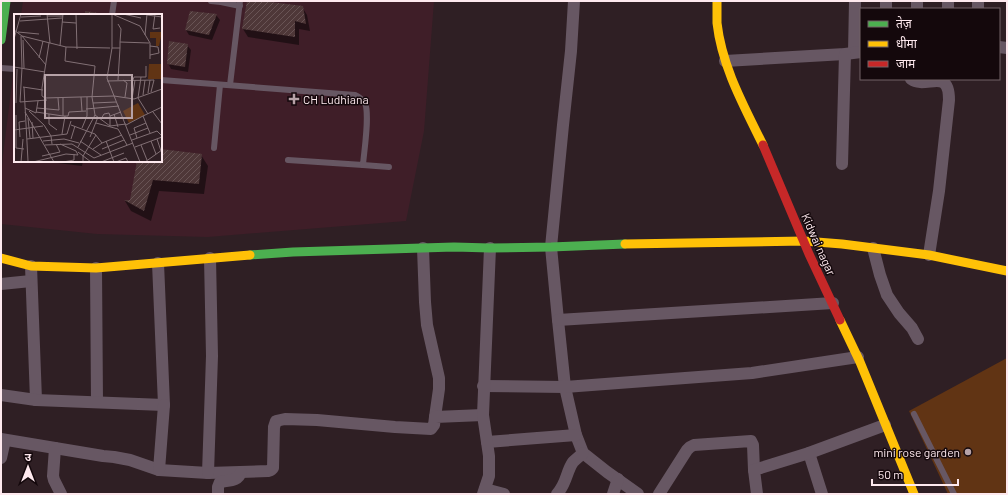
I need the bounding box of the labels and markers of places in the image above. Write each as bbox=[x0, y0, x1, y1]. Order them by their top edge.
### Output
place label: CH Ludhiana bbox=[303, 92, 369, 106]
marker: CH Ludhiana bbox=[288, 93, 300, 105]
place label: mini rose garden bbox=[873, 445, 960, 459]
marker: mini rose garden bbox=[963, 447, 973, 457]

